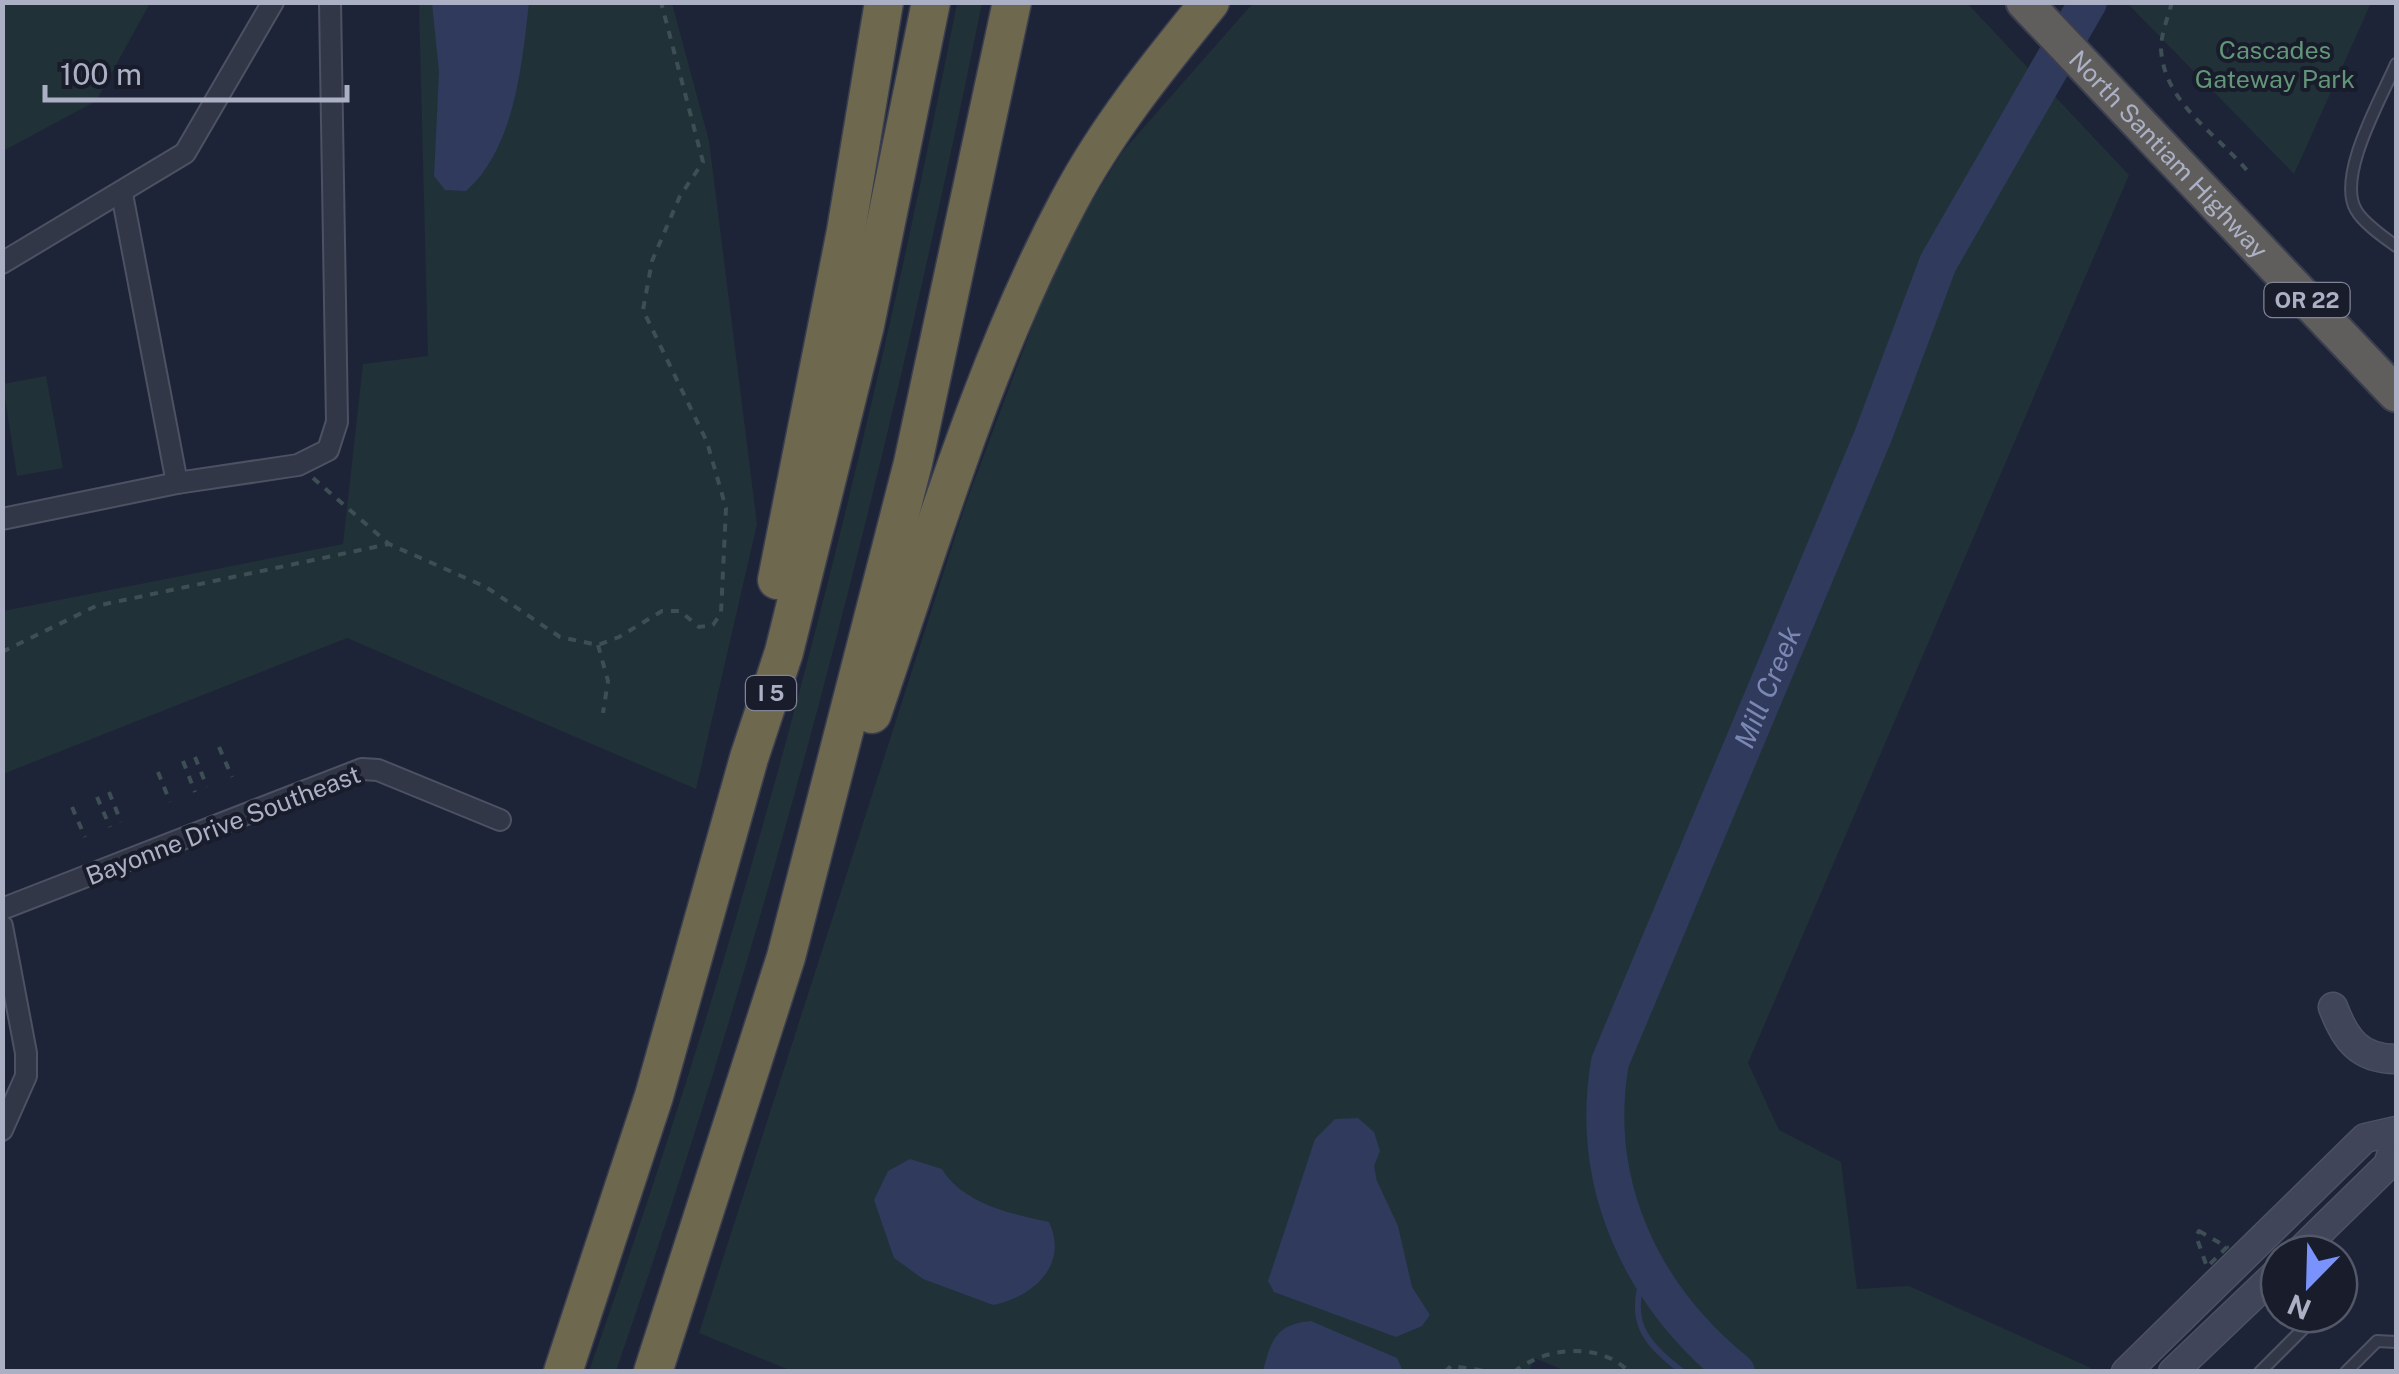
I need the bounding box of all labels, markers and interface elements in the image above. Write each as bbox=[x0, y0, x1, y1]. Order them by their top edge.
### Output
park label: Cascades Gateway Park bbox=[2195, 35, 2355, 94]
scale bar bbox=[45, 40, 348, 102]
street label: North Santiam Highway bbox=[2063, 44, 2274, 264]
text: 100 m bbox=[60, 56, 142, 92]
road number: OR 22 bbox=[2264, 283, 2350, 317]
water label: Mill Creek bbox=[1727, 621, 1807, 753]
road number: I 5 bbox=[746, 676, 796, 710]
street label: Bayonne Drive Southeast bbox=[82, 759, 364, 891]
north arrow bbox=[2259, 1234, 2359, 1334]
text: N bbox=[2283, 1288, 2316, 1327]

